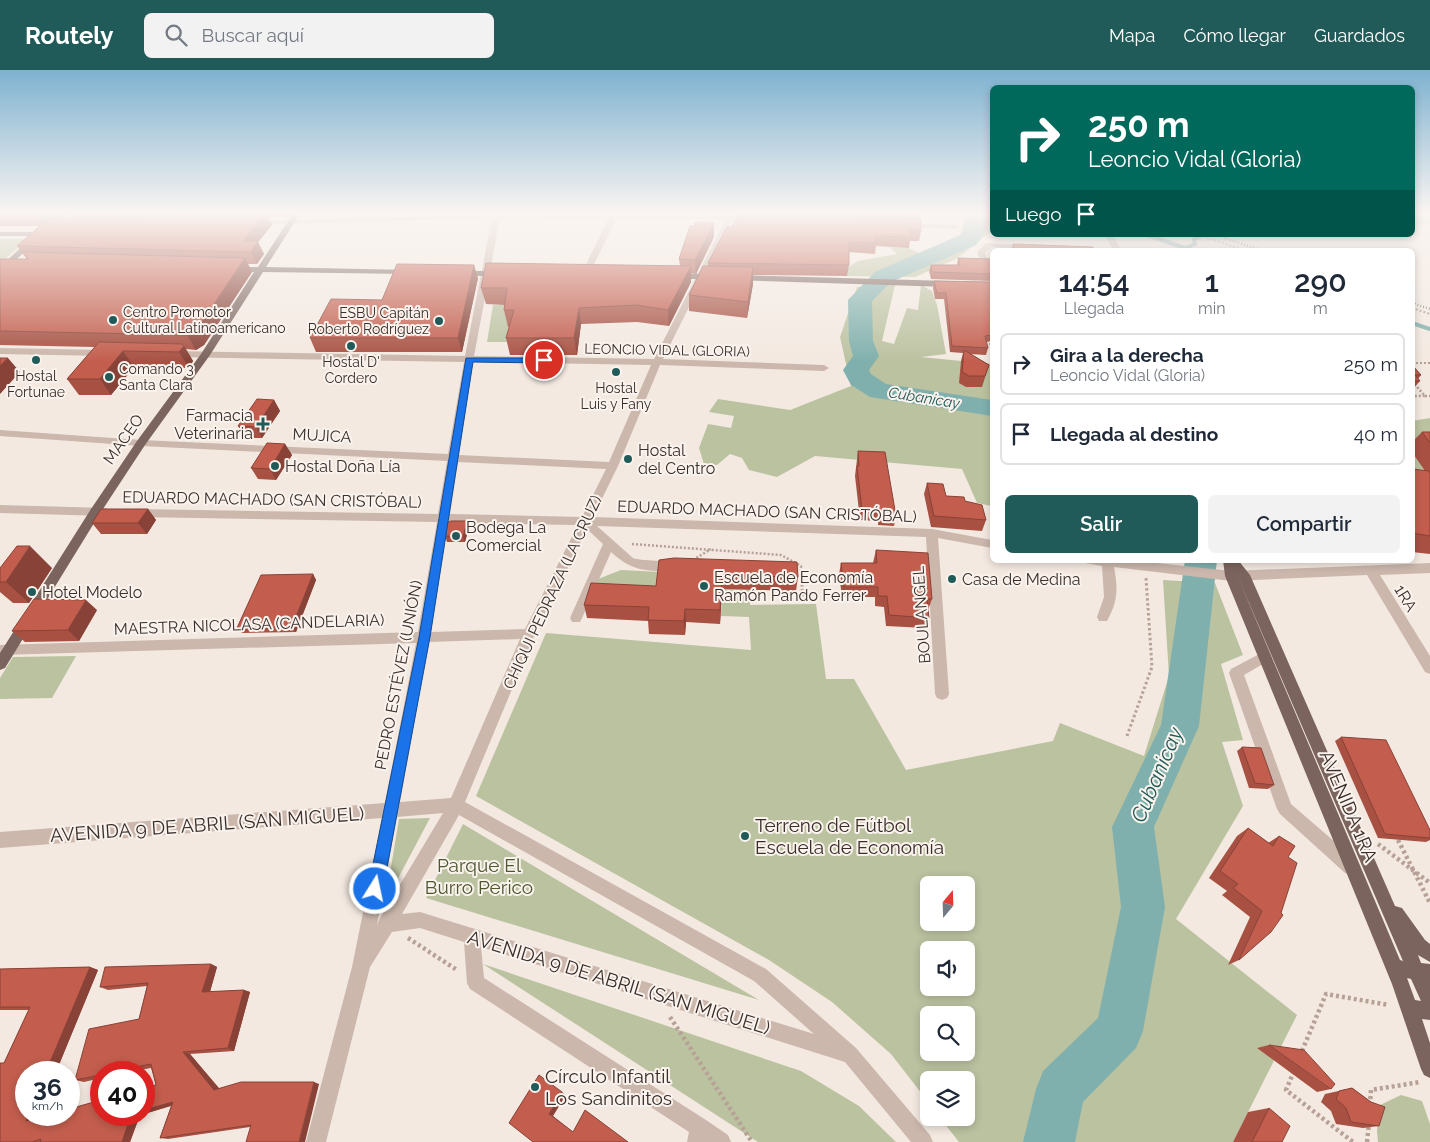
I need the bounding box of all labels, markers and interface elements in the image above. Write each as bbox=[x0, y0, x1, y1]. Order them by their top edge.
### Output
search box bbox=[144, 13, 494, 58]
text: Routely bbox=[25, 21, 114, 50]
icon: search bbox=[162, 21, 190, 49]
text: Buscar aquí bbox=[202, 24, 304, 46]
text: Mapa bbox=[1109, 25, 1155, 46]
text: Cómo llegar bbox=[1183, 25, 1286, 46]
text: Guardados bbox=[1314, 25, 1405, 46]
text: 250 m bbox=[1088, 104, 1190, 145]
icon: right bbox=[1005, 105, 1070, 170]
text: Leoncio Vidal (Gloria) bbox=[1088, 146, 1301, 172]
icon: arrive bbox=[1072, 200, 1100, 228]
text: Luego bbox=[1005, 203, 1062, 225]
text: 14:54 bbox=[1058, 264, 1130, 299]
text: 1 bbox=[1205, 264, 1219, 299]
text: 290 bbox=[1294, 264, 1347, 299]
text: Llegada bbox=[1064, 299, 1124, 318]
text: min bbox=[1198, 299, 1226, 318]
text: m bbox=[1313, 299, 1328, 318]
place label: Centro Promotor Cultural Latinoamericano bbox=[123, 304, 286, 336]
place label: ESBU Capitán Roberto Rodríguez bbox=[308, 305, 429, 337]
marker: Centro Promotor Cultural Latinoamericano bbox=[107, 314, 119, 326]
marker: ESBU Capitán Roberto Rodríguez bbox=[433, 315, 445, 327]
pin bbox=[523, 339, 565, 381]
marker: Hostal D' Cordero bbox=[345, 340, 357, 352]
street label: LEONCIO VIDAL (GLORIA) bbox=[584, 341, 750, 359]
text: Gira a la derecha bbox=[1050, 344, 1204, 366]
icon: arrive bbox=[530, 346, 558, 374]
icon: right bbox=[1007, 350, 1035, 378]
text: 250 m bbox=[1344, 353, 1398, 375]
marker: Hostal Fortunae bbox=[30, 354, 42, 366]
place label: Hostal D' Cordero bbox=[322, 354, 380, 386]
place label: Comando 3 Santa Clara bbox=[119, 361, 194, 393]
marker: Hostal Luis y Fany bbox=[610, 366, 622, 378]
text: Leoncio Vidal (Gloria) bbox=[1050, 366, 1205, 385]
place label: Hostal Fortunae bbox=[7, 368, 65, 400]
marker: Comando 3 Santa Clara bbox=[103, 371, 115, 383]
place label: Hostal Luis y Fany bbox=[581, 380, 652, 412]
water label: Cubanicay bbox=[887, 383, 962, 413]
place label: Farmacia Veterinaria bbox=[174, 406, 253, 443]
street label: MACEO bbox=[99, 411, 148, 468]
marker: Farmacia Veterinaria bbox=[257, 418, 269, 430]
icon: arrive bbox=[1007, 420, 1035, 448]
text: Llegada al destino bbox=[1050, 423, 1218, 445]
text: 40 m bbox=[1354, 423, 1398, 445]
street label: MUJICA bbox=[292, 424, 352, 447]
place label: Hostal del Centro bbox=[638, 441, 715, 478]
marker: Hostal del Centro bbox=[622, 453, 634, 465]
place label: Hostal Doña Lía bbox=[285, 457, 401, 476]
marker: Hostal Doña Lía bbox=[269, 460, 281, 472]
street label: EDUARDO MACHADO (SAN CRISTÓBAL) bbox=[122, 486, 422, 512]
street label: CHIQUI PEDRAZA (LA CRUZ) bbox=[499, 492, 606, 692]
button: Salir bbox=[1005, 495, 1198, 553]
button: Compartir bbox=[1208, 495, 1400, 553]
street label: EDUARDO MACHADO (SAN CRISTÓBAL) bbox=[617, 496, 917, 526]
place label: Bodega La Comercial bbox=[466, 518, 546, 555]
marker: Bodega La Comercial bbox=[450, 530, 462, 542]
street label: BOULANGEL bbox=[909, 565, 934, 664]
place label: Escuela de Economía Ramón Pando Ferrer bbox=[714, 568, 873, 605]
place label: Casa de Medina bbox=[962, 570, 1080, 589]
marker: Casa de Medina bbox=[946, 573, 958, 585]
street label: PEDRO ESTÉVEZ (UNIÓN) bbox=[370, 579, 426, 771]
marker: Escuela de Economía Ramón Pando Ferrer bbox=[698, 580, 710, 592]
street label: 1RA bbox=[1390, 581, 1421, 615]
place label: Hotel Modelo bbox=[42, 583, 142, 602]
marker: Hotel Modelo bbox=[26, 586, 38, 598]
street label: MAESTRA NICOLASA (CANDELARIA) bbox=[113, 610, 385, 639]
water label: Cubanicay bbox=[1125, 723, 1188, 826]
street label: AVENIDA 1RA bbox=[1316, 747, 1382, 865]
street label: AVENIDA 9 DE ABRIL (SAN MIGUEL) bbox=[49, 802, 365, 846]
place label: Terreno de Fútbol Escuela de Economía bbox=[755, 814, 944, 858]
marker: Terreno de Fútbol Escuela de Economía bbox=[739, 830, 751, 842]
park label: Parque El Burro Perico bbox=[425, 854, 533, 898]
position arrow bbox=[348, 862, 400, 914]
north arrow bbox=[920, 876, 975, 931]
map controls bbox=[920, 876, 975, 1126]
street label: AVENIDA 9 DE ABRIL (SAN MIGUEL) bbox=[465, 925, 773, 1039]
button: sound bbox=[920, 941, 975, 996]
button: search bbox=[920, 1006, 975, 1061]
speed limit sign: 40 bbox=[90, 1061, 155, 1126]
place label: Círculo Infantil Los Sandinitos bbox=[545, 1065, 672, 1109]
button: layers bbox=[920, 1071, 975, 1126]
text: 36 bbox=[33, 1072, 62, 1102]
marker: Círculo Infantil Los Sandinitos bbox=[529, 1081, 541, 1093]
text: km/h bbox=[32, 1099, 63, 1113]

